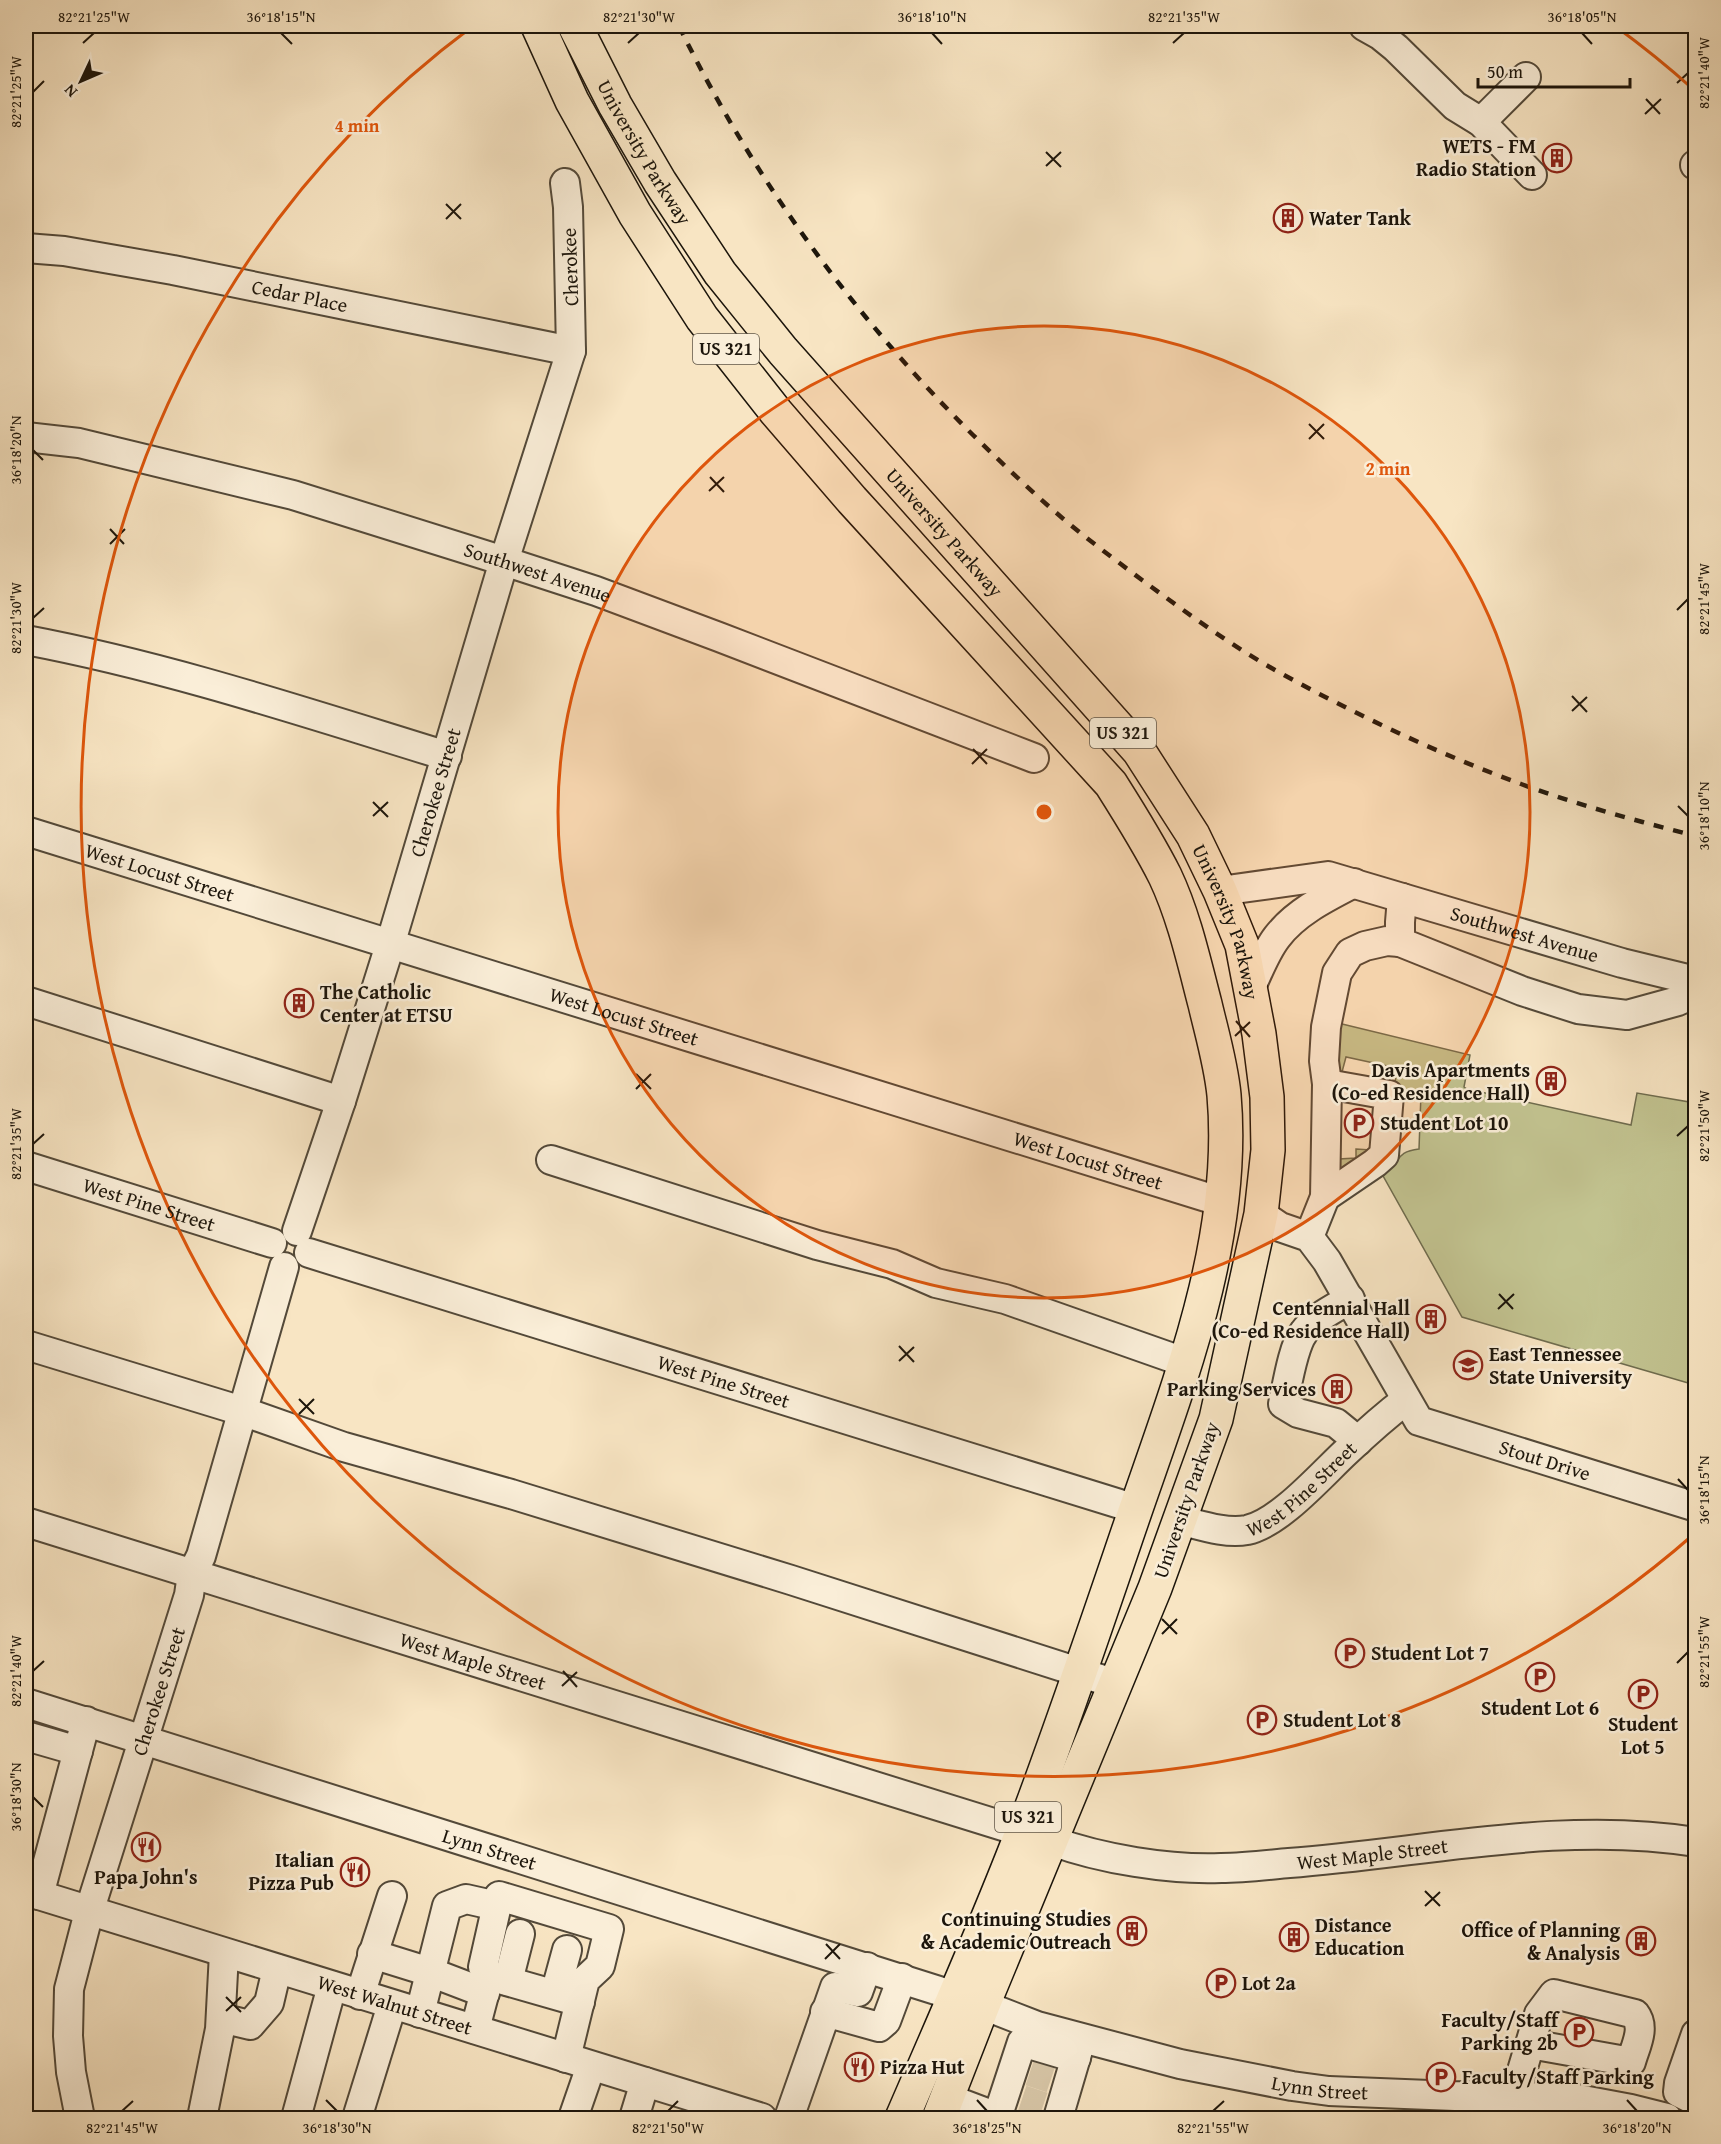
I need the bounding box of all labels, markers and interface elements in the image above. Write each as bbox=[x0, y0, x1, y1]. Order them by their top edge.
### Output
text: 82°21'25"W bbox=[58, 6, 130, 27]
text: 36°18'15"N bbox=[247, 6, 316, 27]
text: 82°21'30"W bbox=[603, 6, 675, 27]
text: 36°18'10"N bbox=[898, 6, 967, 27]
text: 82°21'35"W bbox=[1148, 6, 1220, 27]
text: 36°18'05"N bbox=[1548, 6, 1617, 27]
text: 82°21'40"W bbox=[1693, 37, 1714, 109]
north arrow bbox=[51, 51, 111, 111]
scale bar bbox=[1478, 51, 1630, 89]
text: 82°21'25"W bbox=[5, 56, 26, 128]
text: 50 m bbox=[1487, 58, 1523, 85]
street label: University Parkway bbox=[590, 74, 699, 230]
text: N bbox=[58, 79, 83, 104]
text: 4 min bbox=[335, 112, 380, 139]
place label: WETS - FM Radio Station bbox=[1416, 131, 1536, 183]
building icon: WETS - FM Radio Station bbox=[1541, 142, 1573, 174]
building icon: Water Tank bbox=[1272, 202, 1304, 234]
place label: Water Tank bbox=[1309, 203, 1412, 232]
street label: Cherokee bbox=[554, 227, 585, 307]
street label: Cedar Place bbox=[249, 271, 350, 319]
road number: US 321 bbox=[693, 334, 759, 364]
text: 36°18'20"N bbox=[5, 415, 26, 484]
text: 2 min bbox=[1366, 455, 1411, 482]
street label: University Parkway bbox=[880, 461, 1010, 603]
street label: Southwest Avenue bbox=[460, 534, 615, 609]
text: 82°21'45"W bbox=[1693, 563, 1714, 635]
text: 82°21'30"W bbox=[5, 582, 26, 654]
road number: US 321 bbox=[1090, 718, 1156, 748]
street label: Cherokee Street bbox=[402, 724, 468, 860]
text: 36°18'10"N bbox=[1693, 781, 1714, 850]
centre of rings bbox=[1034, 802, 1054, 822]
street label: West Locust Street bbox=[82, 835, 238, 909]
street label: University Parkway bbox=[1185, 839, 1267, 1002]
street label: Southwest Avenue bbox=[1447, 898, 1602, 969]
place label: The Catholic Center at ETSU bbox=[320, 977, 453, 1029]
street label: West Locust Street bbox=[546, 979, 702, 1053]
building icon: The Catholic Center at ETSU bbox=[283, 987, 315, 1019]
place label: Davis Apartments (Co-ed Residence Hall) bbox=[1332, 1055, 1530, 1107]
building icon: Davis Apartments (Co-ed Residence Hall) bbox=[1535, 1065, 1567, 1097]
text: 82°21'50"W bbox=[1693, 1090, 1714, 1162]
parking icon: Student Lot 10 bbox=[1343, 1107, 1375, 1139]
text: 82°21'35"W bbox=[5, 1108, 26, 1180]
place label: Student Lot 10 bbox=[1380, 1108, 1508, 1137]
street label: West Locust Street bbox=[1010, 1123, 1166, 1197]
street label: West Pine Street bbox=[80, 1170, 219, 1238]
place label: Centennial Hall (Co-ed Residence Hall) bbox=[1212, 1293, 1410, 1345]
building icon: Centennial Hall (Co-ed Residence Hall) bbox=[1415, 1303, 1447, 1335]
place label: East Tennessee State University bbox=[1489, 1339, 1633, 1391]
street label: West Pine Street bbox=[654, 1347, 794, 1415]
school or university icon: East Tennessee State University bbox=[1452, 1349, 1484, 1381]
building icon: Parking Services bbox=[1321, 1373, 1353, 1405]
place label: Parking Services bbox=[1167, 1374, 1316, 1403]
street label: University Parkway bbox=[1145, 1418, 1226, 1582]
street label: Stout Drive bbox=[1496, 1432, 1594, 1487]
street label: West Pine Street bbox=[1242, 1434, 1363, 1544]
text: 36°18'15"N bbox=[1693, 1455, 1714, 1524]
text: 82°21'55"W bbox=[1693, 1616, 1714, 1688]
street label: Cherokee Street bbox=[124, 1623, 192, 1759]
street label: West Maple Street bbox=[396, 1624, 550, 1697]
text: 82°21'40"W bbox=[5, 1635, 26, 1707]
parking icon: Student Lot 7 bbox=[1334, 1637, 1366, 1669]
place label: Student Lot 7 bbox=[1371, 1638, 1489, 1667]
parking icon: Student Lot 6 bbox=[1524, 1661, 1556, 1693]
parking icon: Student Lot 5 bbox=[1627, 1678, 1659, 1710]
place label: Student Lot 6 bbox=[1481, 1693, 1599, 1722]
parking icon: Student Lot 8 bbox=[1246, 1704, 1278, 1736]
place label: Student Lot 8 bbox=[1283, 1705, 1401, 1734]
place label: Student Lot 5 bbox=[1608, 1709, 1679, 1761]
text: 36°18'30"N bbox=[5, 1762, 26, 1831]
road number: US 321 bbox=[995, 1802, 1061, 1832]
street label: Lynn Street bbox=[439, 1820, 540, 1877]
street label: West Maple Street bbox=[1295, 1830, 1449, 1876]
restaurant icon: Papa John's bbox=[130, 1831, 162, 1863]
place label: Italian Pizza Pub bbox=[248, 1845, 334, 1897]
restaurant icon: Italian Pizza Pub bbox=[339, 1856, 371, 1888]
place label: Papa John's bbox=[94, 1862, 198, 1891]
place label: Continuing Studies & Academic Outreach bbox=[921, 1904, 1111, 1956]
place label: Distance Education bbox=[1315, 1910, 1405, 1962]
building icon: Continuing Studies & Academic Outreach bbox=[1116, 1915, 1148, 1947]
place label: Office of Planning & Analysis bbox=[1461, 1915, 1620, 1967]
building icon: Distance Education bbox=[1278, 1921, 1310, 1953]
building icon: Office of Planning & Analysis bbox=[1625, 1925, 1657, 1957]
street label: West Walnut Street bbox=[314, 1967, 476, 2042]
parking icon: Lot 2a bbox=[1205, 1967, 1237, 1999]
place label: Lot 2a bbox=[1242, 1968, 1296, 1997]
place label: Faculty/Staff Parking 2b bbox=[1442, 2005, 1560, 2057]
parking icon: Faculty/Staff Parking 2b bbox=[1563, 2016, 1595, 2048]
restaurant icon: Pizza Hut bbox=[843, 2051, 875, 2083]
place label: Pizza Hut bbox=[880, 2052, 965, 2081]
parking icon: Faculty/Staff Parking bbox=[1425, 2061, 1457, 2093]
place label: Faculty/Staff Parking bbox=[1462, 2062, 1654, 2091]
street label: Lynn Street bbox=[1269, 2067, 1369, 2107]
text: 82°21'45"W bbox=[86, 2117, 158, 2138]
text: 36°18'30"N bbox=[303, 2117, 372, 2138]
text: 82°21'50"W bbox=[632, 2117, 704, 2138]
text: 36°18'25"N bbox=[953, 2117, 1022, 2138]
text: 82°21'55"W bbox=[1177, 2117, 1249, 2138]
text: 36°18'20"N bbox=[1603, 2117, 1672, 2138]

